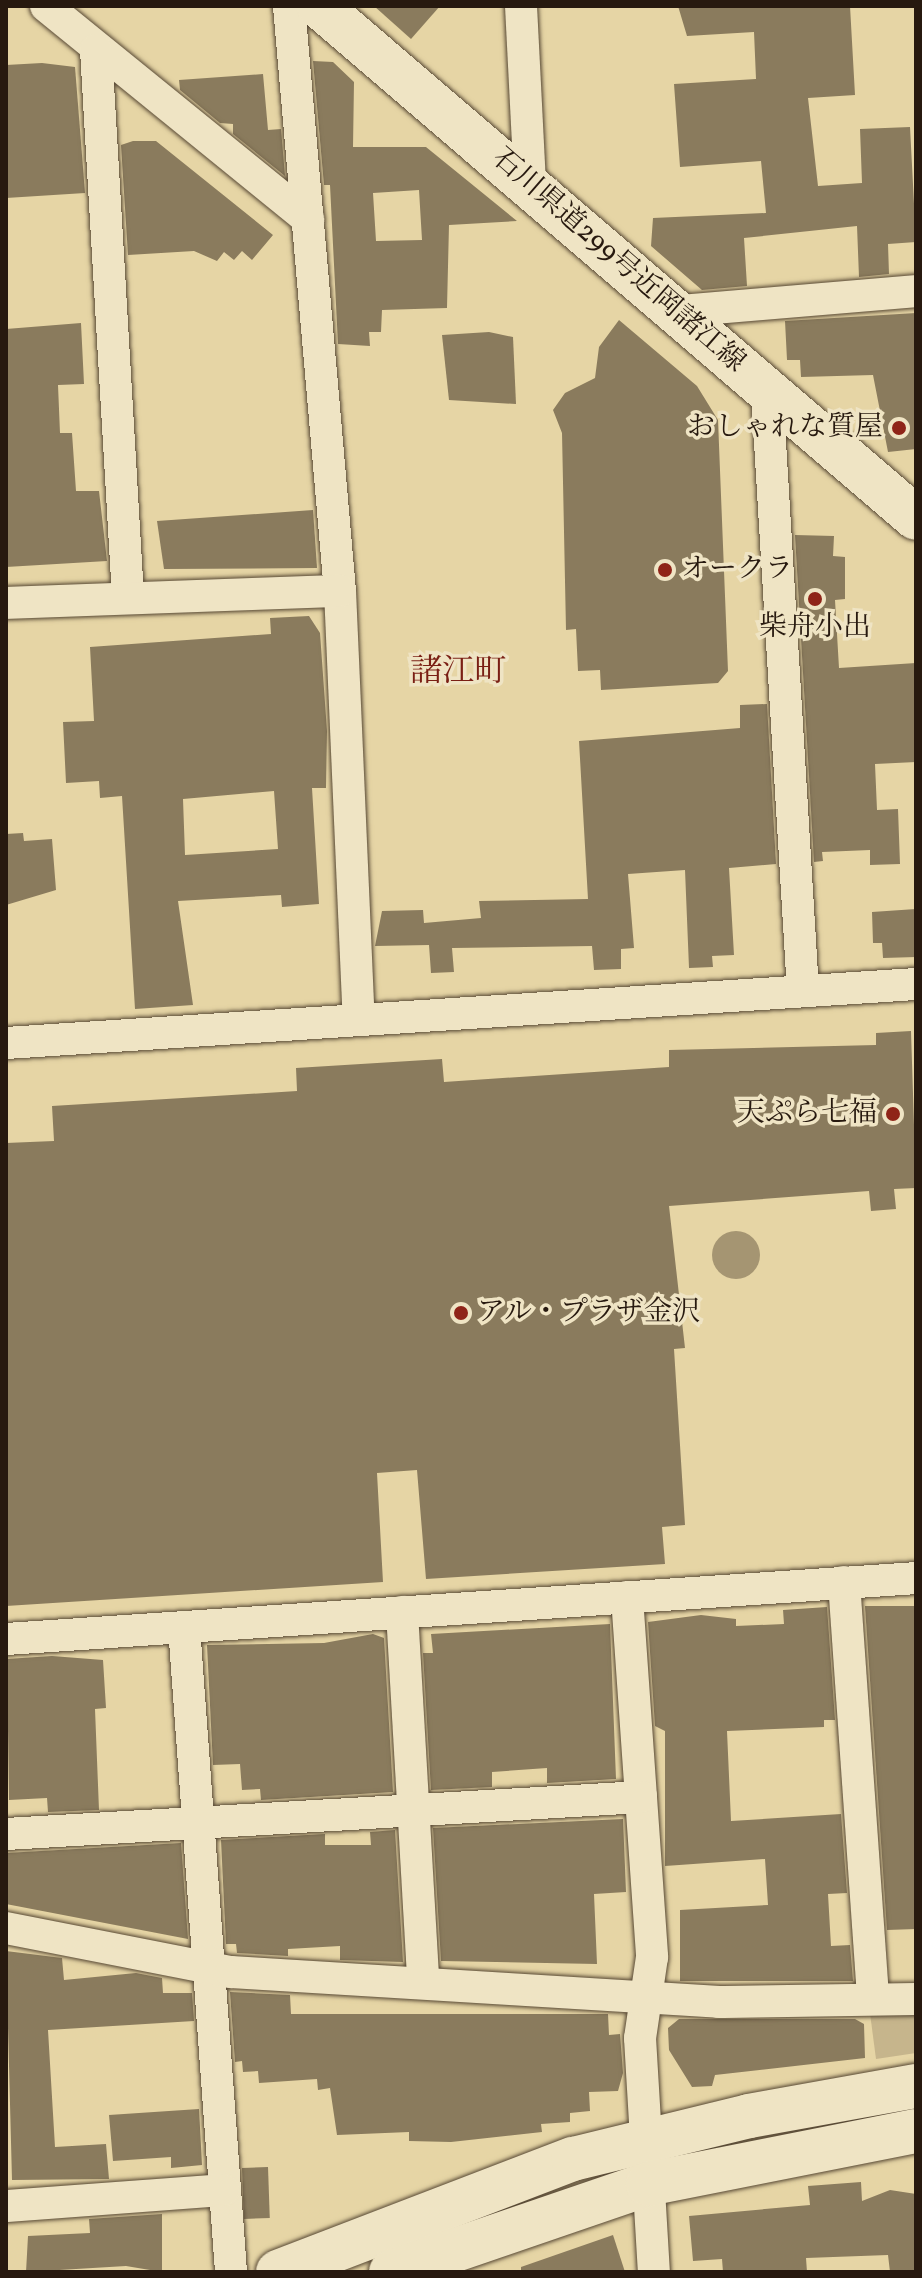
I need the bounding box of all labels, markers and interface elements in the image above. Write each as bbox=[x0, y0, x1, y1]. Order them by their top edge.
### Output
street label: 石川県道299号近岡諸江線 bbox=[485, 142, 751, 380]
place label: おしゃれな質屋 bbox=[687, 411, 883, 445]
marker: おしゃれな質屋 bbox=[890, 419, 908, 437]
place label: オークラ bbox=[681, 553, 793, 587]
marker: オークラ bbox=[656, 561, 674, 579]
marker: 柴舟小出 bbox=[806, 590, 824, 608]
place label: 柴舟小出 bbox=[759, 611, 871, 645]
district label: 諸江町 bbox=[410, 654, 506, 692]
place label: 天ぷら七福 bbox=[737, 1097, 877, 1131]
marker: 天ぷら七福 bbox=[884, 1105, 902, 1123]
place label: アル・プラザ金沢 bbox=[477, 1296, 701, 1330]
marker: アル・プラザ金沢 bbox=[452, 1304, 470, 1322]

